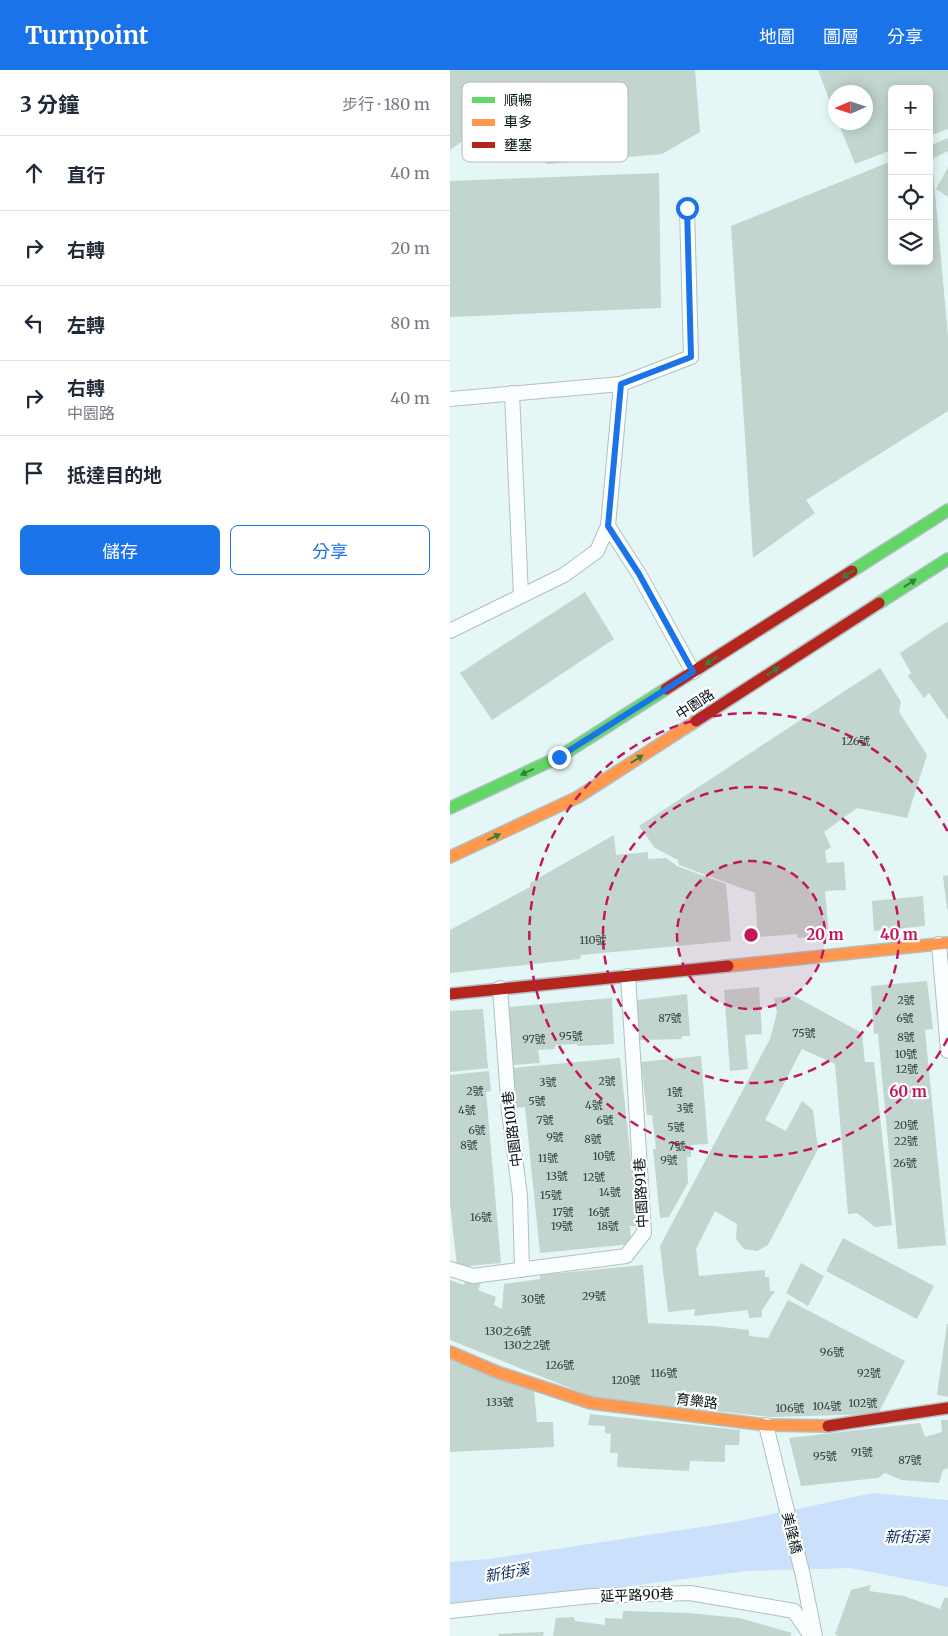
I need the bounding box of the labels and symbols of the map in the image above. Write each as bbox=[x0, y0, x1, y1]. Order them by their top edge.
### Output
legend bbox=[462, 82, 628, 162]
north arrow bbox=[828, 85, 873, 130]
text: 順暢 bbox=[504, 91, 532, 109]
text: 車多 bbox=[504, 113, 532, 131]
text: 壅塞 bbox=[504, 136, 532, 154]
route start bbox=[676, 197, 699, 220]
one-way arrow bbox=[841, 569, 854, 578]
one-way arrow bbox=[903, 579, 916, 588]
one-way arrow bbox=[704, 656, 717, 666]
one-way arrow bbox=[766, 666, 780, 676]
street label: 中園路 bbox=[672, 685, 718, 723]
house number: 126號 bbox=[842, 734, 870, 748]
route end bbox=[548, 746, 571, 769]
one-way arrow bbox=[630, 755, 643, 764]
one-way arrow bbox=[520, 768, 534, 776]
one-way arrow bbox=[487, 832, 501, 840]
text: 20 m bbox=[806, 925, 844, 944]
text: 40 m bbox=[880, 925, 918, 944]
centre of rings bbox=[742, 926, 760, 944]
house number: 110號 bbox=[579, 933, 607, 947]
house number: 2號 bbox=[897, 993, 915, 1007]
house number: 87號 bbox=[658, 1011, 682, 1025]
house number: 6號 bbox=[896, 1011, 914, 1025]
house number: 75號 bbox=[792, 1026, 816, 1040]
house number: 95號 bbox=[559, 1029, 583, 1043]
house number: 8號 bbox=[897, 1030, 915, 1044]
house number: 97號 bbox=[522, 1032, 546, 1046]
house number: 10號 bbox=[895, 1047, 917, 1061]
house number: 12號 bbox=[896, 1062, 918, 1076]
house number: 2號 bbox=[598, 1074, 616, 1088]
house number: 3號 bbox=[539, 1075, 557, 1089]
text: 60 m bbox=[889, 1082, 927, 1101]
house number: 2號 bbox=[466, 1084, 484, 1098]
house number: 1號 bbox=[667, 1085, 683, 1099]
street label: 中園路101巷 bbox=[498, 1090, 526, 1168]
house number: 5號 bbox=[528, 1094, 546, 1108]
house number: 4號 bbox=[585, 1098, 603, 1112]
house number: 3號 bbox=[676, 1101, 694, 1115]
house number: 4號 bbox=[458, 1103, 476, 1117]
house number: 7號 bbox=[536, 1113, 554, 1127]
house number: 6號 bbox=[596, 1113, 614, 1127]
house number: 20號 bbox=[894, 1118, 918, 1132]
house number: 5號 bbox=[667, 1120, 685, 1134]
house number: 6號 bbox=[468, 1123, 486, 1137]
house number: 9號 bbox=[546, 1130, 564, 1144]
house number: 8號 bbox=[584, 1132, 602, 1146]
house number: 22號 bbox=[894, 1134, 918, 1148]
house number: 8號 bbox=[460, 1138, 478, 1152]
house number: 7號 bbox=[668, 1139, 686, 1153]
house number: 10號 bbox=[593, 1149, 615, 1163]
house number: 11號 bbox=[538, 1151, 558, 1165]
house number: 9號 bbox=[660, 1153, 678, 1167]
house number: 26號 bbox=[893, 1156, 917, 1170]
street label: 中園路91巷 bbox=[630, 1157, 652, 1229]
house number: 13號 bbox=[546, 1169, 568, 1183]
house number: 12號 bbox=[583, 1170, 605, 1184]
house number: 14號 bbox=[599, 1185, 621, 1199]
house number: 15號 bbox=[540, 1188, 562, 1202]
house number: 17號 bbox=[552, 1205, 574, 1219]
house number: 16號 bbox=[588, 1205, 610, 1219]
house number: 16號 bbox=[470, 1210, 492, 1224]
house number: 19號 bbox=[551, 1219, 573, 1233]
house number: 18號 bbox=[597, 1219, 619, 1233]
house number: 29號 bbox=[582, 1289, 606, 1303]
house number: 30號 bbox=[521, 1292, 545, 1306]
house number: 130之6號 bbox=[485, 1324, 531, 1338]
house number: 130之2號 bbox=[504, 1338, 550, 1352]
house number: 96號 bbox=[820, 1345, 844, 1359]
house number: 126號 bbox=[546, 1358, 574, 1372]
house number: 116號 bbox=[651, 1366, 677, 1380]
house number: 92號 bbox=[857, 1366, 881, 1380]
house number: 120號 bbox=[611, 1373, 641, 1387]
street label: 育樂路 bbox=[675, 1390, 719, 1412]
house number: 133號 bbox=[486, 1395, 514, 1409]
house number: 102號 bbox=[849, 1396, 877, 1410]
house number: 104號 bbox=[812, 1399, 842, 1413]
house number: 106號 bbox=[775, 1401, 805, 1415]
house number: 91號 bbox=[851, 1445, 873, 1459]
house number: 95號 bbox=[813, 1449, 837, 1463]
house number: 87號 bbox=[898, 1453, 922, 1467]
street label: 美隆橋 bbox=[778, 1510, 806, 1556]
water label: 新街溪 bbox=[884, 1527, 931, 1546]
water label: 新街溪 bbox=[483, 1559, 533, 1586]
street label: 延平路90巷 bbox=[600, 1585, 674, 1605]

